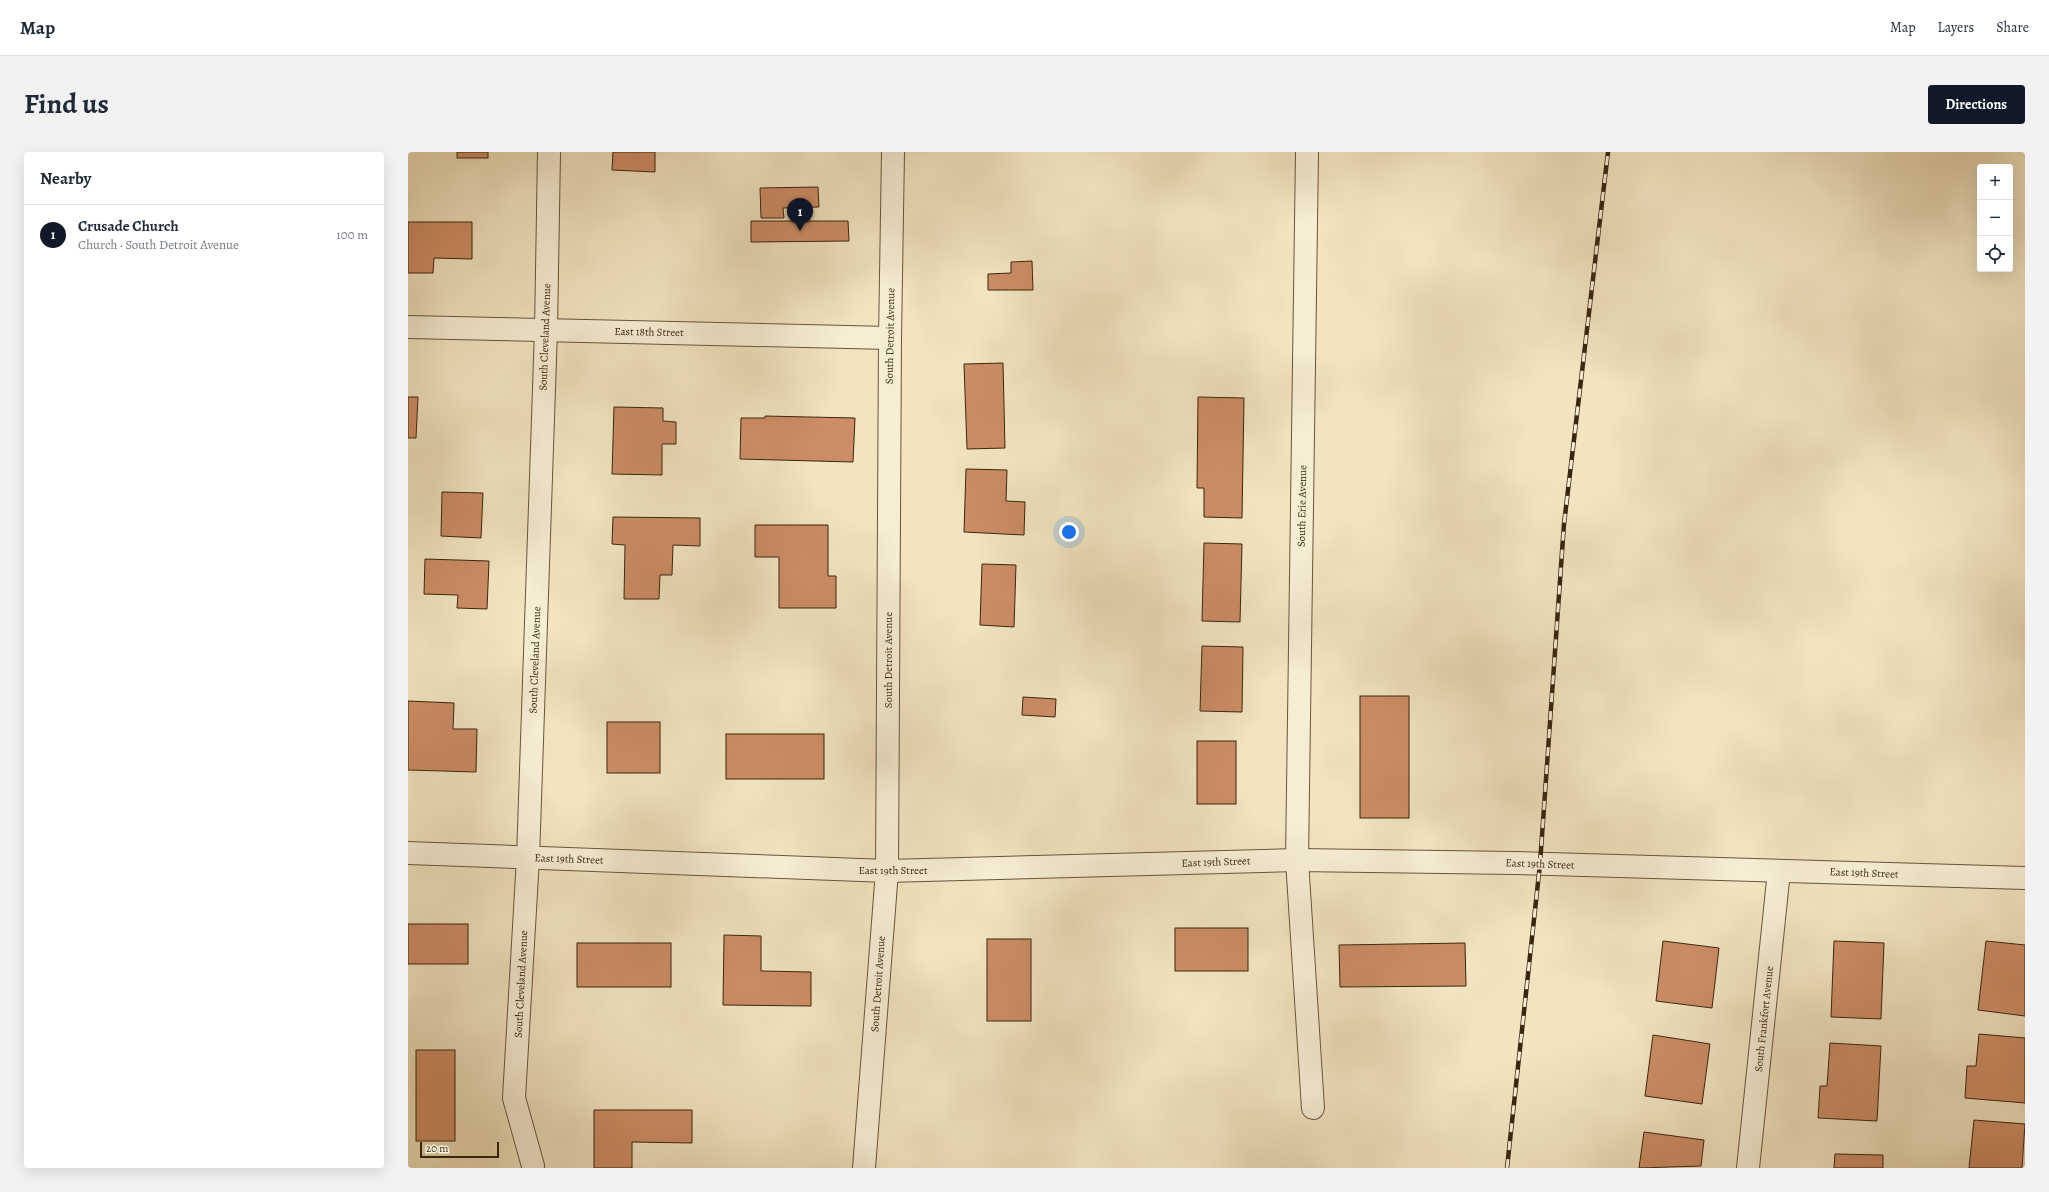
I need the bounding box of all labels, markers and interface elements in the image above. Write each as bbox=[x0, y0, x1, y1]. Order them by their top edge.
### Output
text: Map bbox=[20, 15, 55, 41]
text: Map bbox=[1890, 18, 1916, 37]
text: Layers bbox=[1938, 18, 1974, 37]
text: Share bbox=[1996, 18, 2029, 37]
text: Find us bbox=[24, 85, 109, 123]
button: Directions bbox=[1928, 85, 2025, 124]
map controls bbox=[1977, 164, 2013, 272]
button: + bbox=[1977, 164, 2013, 200]
text: Nearby bbox=[40, 167, 91, 190]
pin: 1 bbox=[787, 198, 813, 231]
button: − bbox=[1977, 200, 2013, 236]
text: Crusade Church bbox=[78, 216, 179, 236]
text: 1 bbox=[51, 226, 55, 243]
text: 100 m bbox=[336, 226, 368, 243]
text: Church · South Detroit Avenue bbox=[78, 236, 239, 253]
button: locate bbox=[1977, 236, 2013, 272]
street label: South Cleveland Avenue bbox=[536, 283, 554, 391]
street label: South Detroit Avenue bbox=[882, 288, 898, 384]
street label: East 18th Street bbox=[614, 324, 684, 340]
street label: South Erie Avenue bbox=[1294, 465, 1310, 547]
your location bbox=[1059, 522, 1079, 542]
street label: South Cleveland Avenue bbox=[526, 606, 544, 714]
street label: South Detroit Avenue bbox=[881, 612, 896, 708]
street label: East 19th Street bbox=[534, 850, 604, 868]
street label: East 19th Street bbox=[1181, 853, 1251, 871]
street label: East 19th Street bbox=[1505, 855, 1575, 873]
street label: East 19th Street bbox=[858, 863, 928, 878]
street label: East 19th Street bbox=[1829, 864, 1899, 882]
street label: South Cleveland Avenue bbox=[511, 930, 531, 1038]
street label: South Detroit Avenue bbox=[867, 935, 889, 1033]
street label: South Frankfort Avenue bbox=[1751, 965, 1777, 1073]
scale bar bbox=[420, 1140, 499, 1159]
text: 20 m bbox=[426, 1141, 448, 1156]

